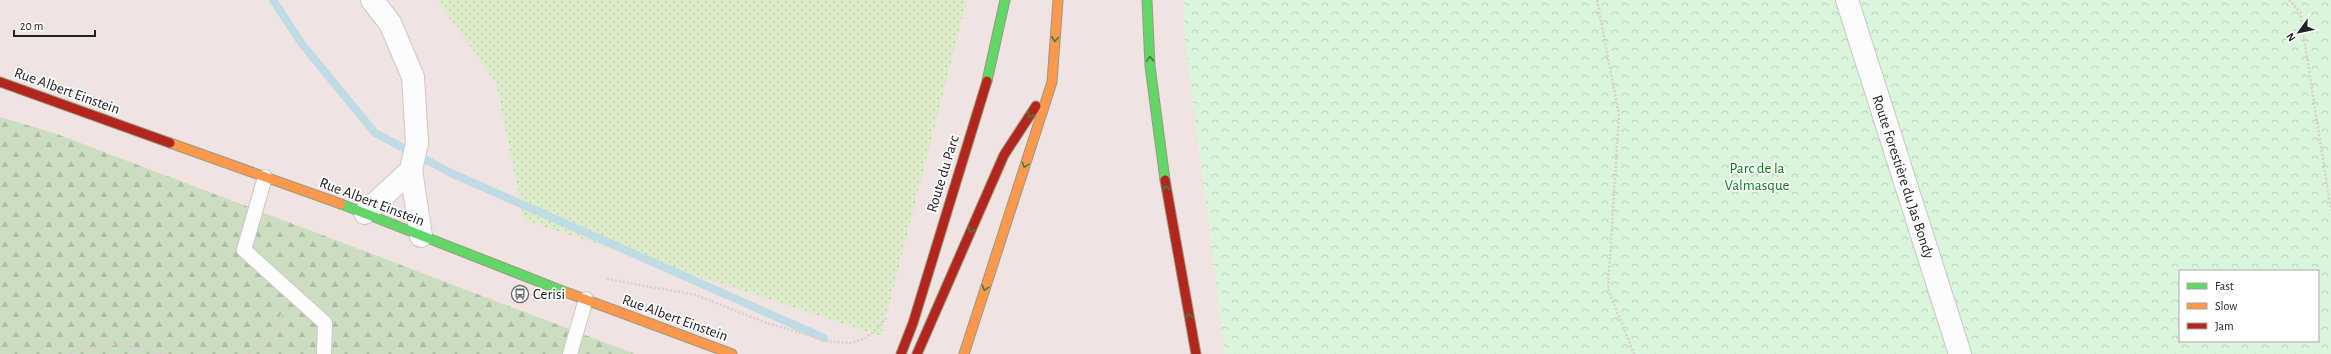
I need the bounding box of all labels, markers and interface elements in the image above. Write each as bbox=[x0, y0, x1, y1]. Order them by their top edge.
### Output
scale bar bbox=[14, 12, 95, 38]
north arrow bbox=[2279, 12, 2319, 52]
text: 20 m bbox=[20, 20, 43, 32]
text: N bbox=[2284, 31, 2298, 43]
one-way arrow bbox=[1050, 36, 1059, 42]
one-way arrow bbox=[1145, 56, 1154, 62]
street label: Rue Albert Einstein bbox=[12, 65, 122, 117]
street label: Route Forestière du Jas Bondy bbox=[1869, 93, 1937, 261]
one-way arrow bbox=[1028, 110, 1035, 117]
street label: Route du Parc bbox=[924, 134, 962, 214]
one-way arrow bbox=[1021, 161, 1030, 168]
park label: Parc de la Valmasque bbox=[1725, 161, 1790, 193]
street label: Rue Albert Einstein bbox=[317, 175, 427, 229]
one-way arrow bbox=[1163, 185, 1171, 191]
one-way arrow bbox=[968, 225, 976, 233]
legend bbox=[2179, 270, 2319, 342]
text: Fast bbox=[2215, 280, 2234, 292]
bus stop icon: Cerisi bbox=[510, 284, 530, 304]
one-way arrow bbox=[981, 285, 990, 292]
place label: Cerisi bbox=[533, 287, 565, 302]
street label: Rue Albert Einstein bbox=[620, 292, 730, 344]
text: Slow bbox=[2215, 300, 2237, 312]
one-way arrow bbox=[1186, 313, 1194, 319]
text: Jam bbox=[2215, 320, 2234, 332]

